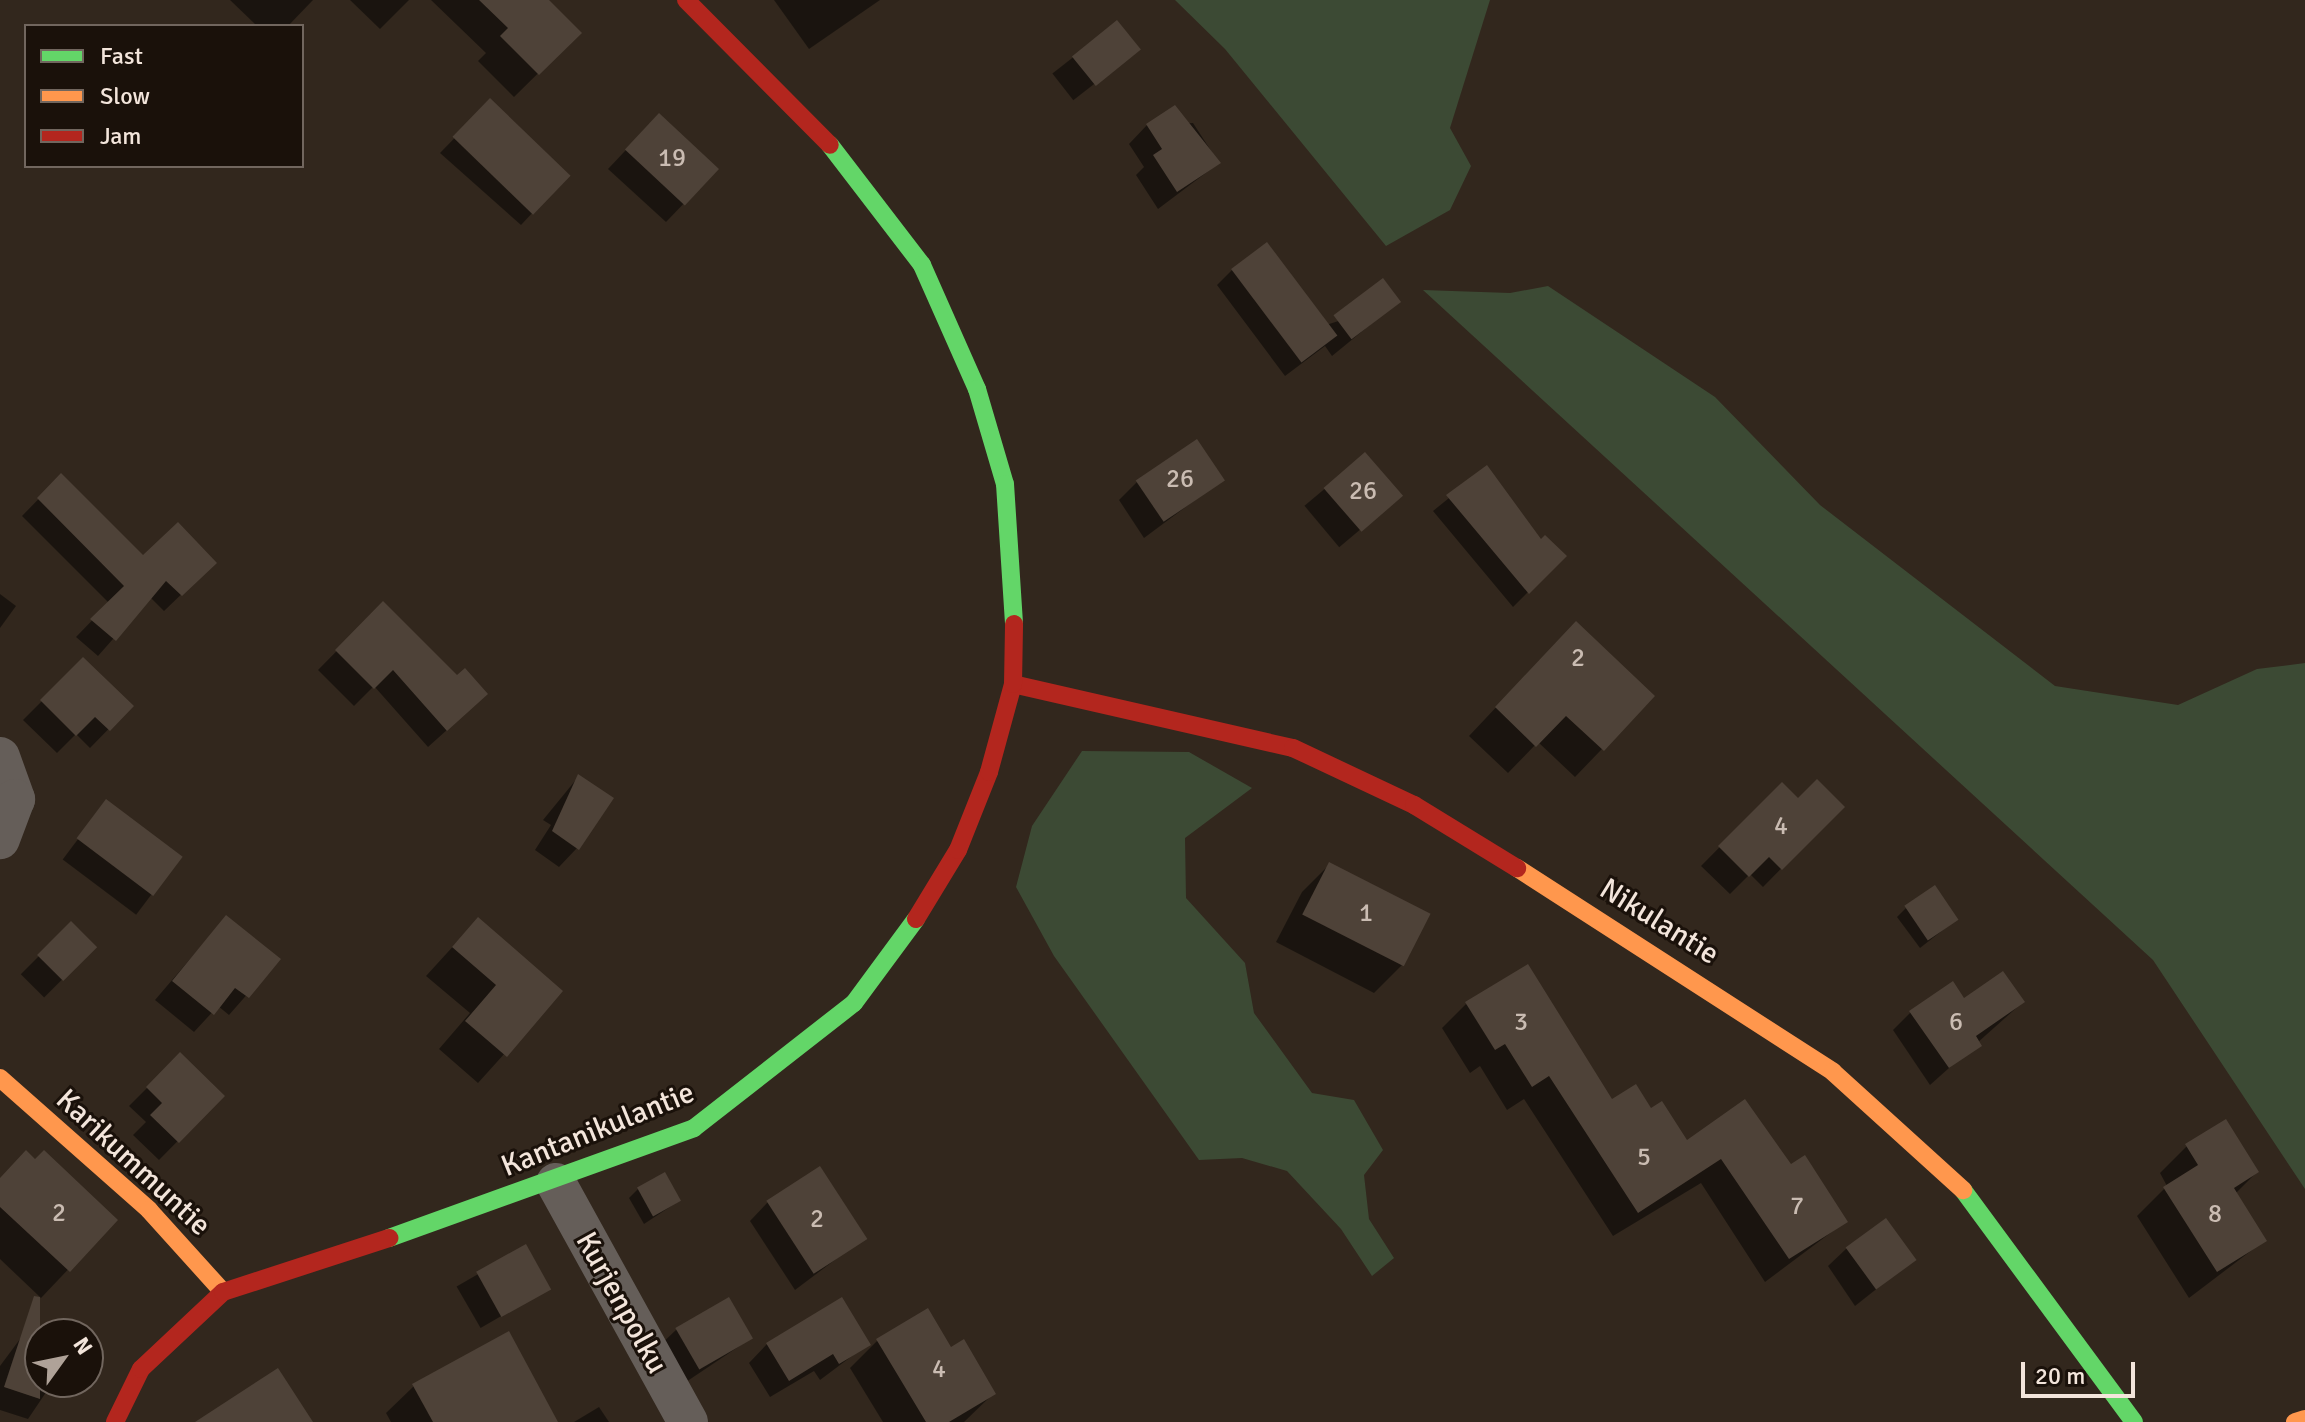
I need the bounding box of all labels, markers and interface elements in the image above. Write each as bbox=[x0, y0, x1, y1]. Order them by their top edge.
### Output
legend bbox=[24, 24, 304, 168]
text: Fast bbox=[100, 41, 143, 71]
text: Slow bbox=[100, 81, 150, 111]
text: Jam bbox=[100, 121, 141, 151]
house number: 19 bbox=[658, 143, 686, 175]
house number: 26 bbox=[1166, 464, 1194, 496]
house number: 26 bbox=[1349, 476, 1377, 508]
house number: 2 bbox=[1571, 643, 1585, 675]
house number: 4 bbox=[1774, 811, 1788, 843]
street label: Nikulantie bbox=[1593, 871, 1725, 973]
house number: 1 bbox=[1359, 898, 1373, 930]
house number: 3 bbox=[1514, 1007, 1528, 1039]
house number: 6 bbox=[1949, 1007, 1963, 1039]
street label: Kantanikulantie bbox=[496, 1075, 700, 1185]
street label: Karikummuntie bbox=[48, 1082, 218, 1244]
house number: 5 bbox=[1637, 1142, 1651, 1174]
house number: 7 bbox=[1790, 1191, 1804, 1223]
house number: 2 bbox=[52, 1198, 66, 1230]
house number: 8 bbox=[2208, 1199, 2222, 1231]
house number: 2 bbox=[810, 1204, 824, 1236]
street label: Kurjenpolku bbox=[567, 1226, 675, 1380]
north arrow bbox=[24, 1318, 104, 1398]
text: N bbox=[67, 1332, 98, 1360]
scale bar bbox=[2025, 1346, 2139, 1396]
house number: 4 bbox=[932, 1354, 946, 1386]
text: 20 m bbox=[2035, 1361, 2085, 1391]

